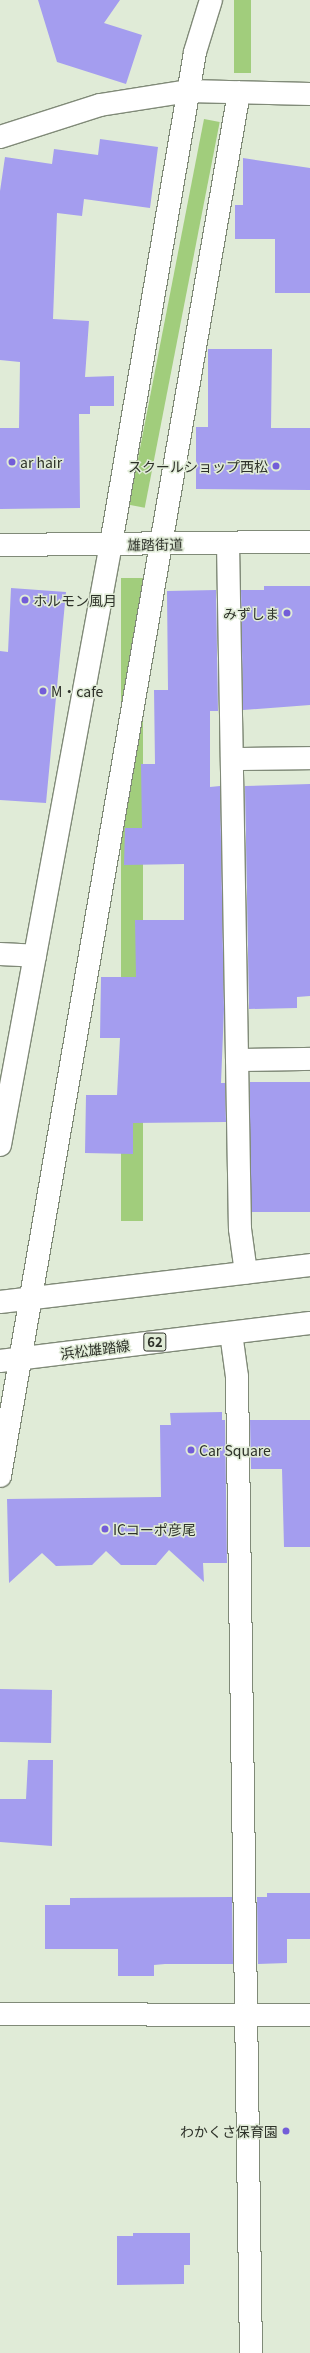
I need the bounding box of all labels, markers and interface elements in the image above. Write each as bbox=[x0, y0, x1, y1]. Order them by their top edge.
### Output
place label: ar hair bbox=[20, 454, 62, 470]
marker: ar hair bbox=[7, 457, 17, 467]
place label: スクールショップ西松 bbox=[128, 458, 268, 474]
marker: スクールショップ西松 bbox=[271, 461, 281, 471]
street label: 雄踏街道 bbox=[127, 535, 183, 553]
place label: ホルモン風月 bbox=[33, 592, 117, 608]
marker: ホルモン風月 bbox=[20, 595, 30, 605]
place label: みずしま bbox=[223, 605, 279, 621]
marker: みずしま bbox=[282, 608, 292, 618]
place label: M・cafe bbox=[51, 683, 103, 699]
marker: M・cafe bbox=[38, 686, 48, 696]
road number: 62 bbox=[143, 1331, 167, 1353]
street label: 浜松雄踏線 bbox=[59, 1336, 131, 1362]
place label: Car Square bbox=[199, 1442, 271, 1458]
marker: Car Square bbox=[186, 1445, 196, 1455]
place label: ICコーポ彦尾 bbox=[113, 1521, 196, 1537]
marker: ICコーポ彦尾 bbox=[100, 1524, 110, 1534]
place label: わかくさ保育園 bbox=[180, 2123, 278, 2139]
marker: わかくさ保育園 bbox=[281, 2126, 291, 2136]

